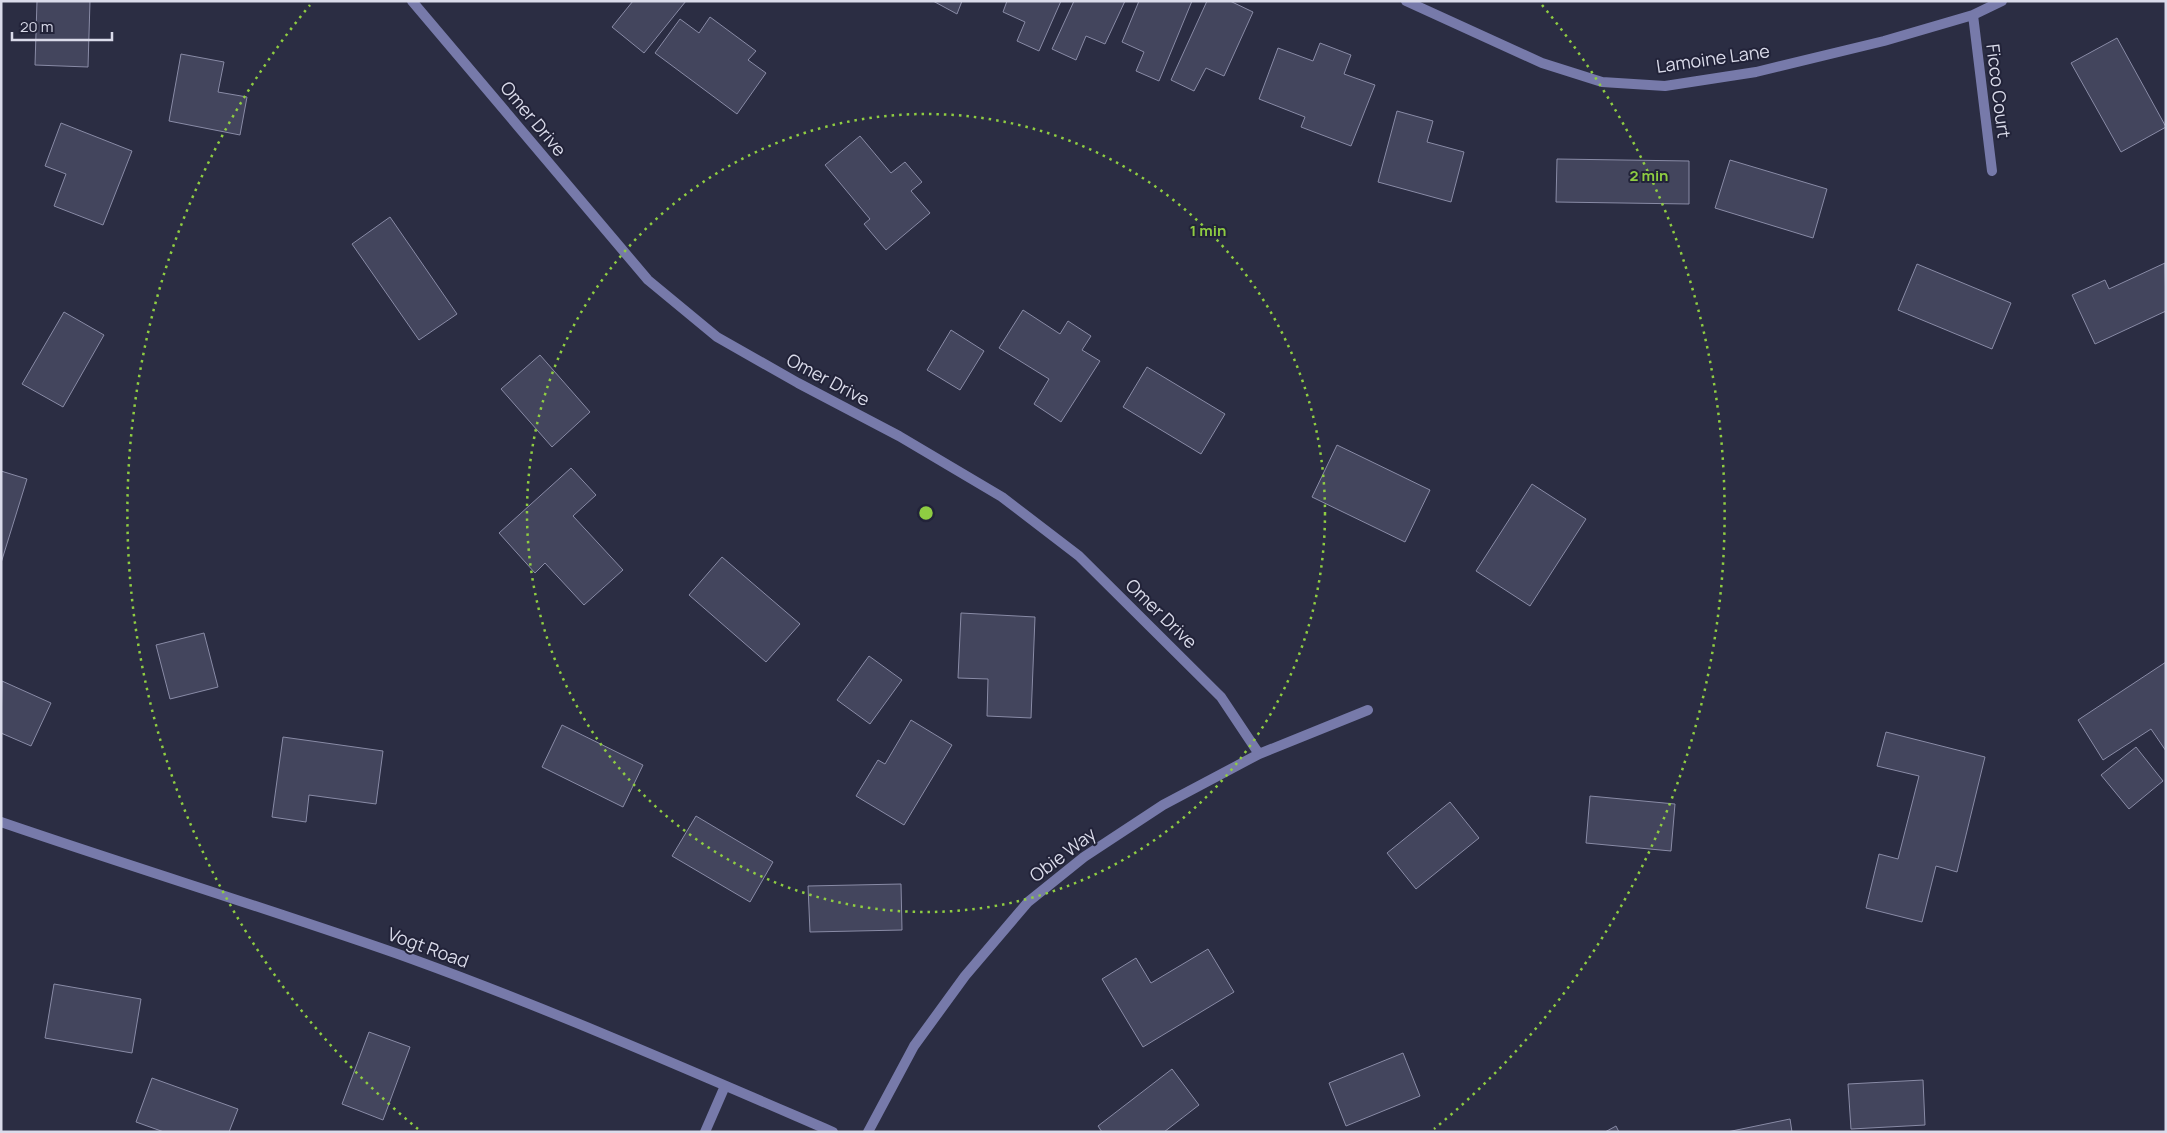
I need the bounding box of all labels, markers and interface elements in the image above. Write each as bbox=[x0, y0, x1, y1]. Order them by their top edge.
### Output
scale bar bbox=[12, 10, 112, 42]
text: 20 m bbox=[20, 16, 53, 37]
street label: Lamoine Lane bbox=[1655, 38, 1771, 78]
street label: Ficco Court bbox=[1981, 42, 2017, 139]
street label: Omer Drive bbox=[495, 76, 572, 161]
text: 2 min bbox=[1629, 165, 1669, 186]
text: 1 min bbox=[1190, 220, 1226, 241]
street label: Omer Drive bbox=[783, 347, 874, 411]
centre of rings bbox=[917, 504, 935, 522]
street label: Omer Drive bbox=[1121, 573, 1203, 653]
street label: Obie Way bbox=[1024, 821, 1101, 887]
street label: Vogt Road bbox=[385, 921, 472, 973]

